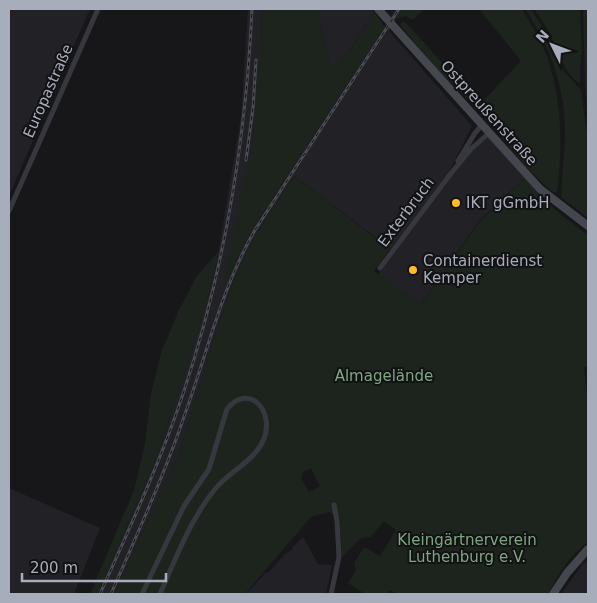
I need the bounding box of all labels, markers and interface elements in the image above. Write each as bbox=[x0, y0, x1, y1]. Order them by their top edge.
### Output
north arrow bbox=[527, 20, 577, 70]
text: N bbox=[532, 27, 552, 46]
street label: Europastraße bbox=[19, 41, 77, 141]
street label: Ostpreußenstraße bbox=[437, 57, 541, 169]
street label: Exterbruch bbox=[374, 174, 438, 250]
place label: IKT gGmbH bbox=[466, 194, 550, 212]
marker: IKT gGmbH bbox=[450, 197, 462, 209]
place label: Containerdienst Kemper bbox=[423, 252, 542, 287]
marker: Containerdienst Kemper bbox=[407, 264, 419, 276]
park label: Almagelände bbox=[335, 367, 433, 385]
park label: Kleingärtnerverein Luthenburg e.V. bbox=[397, 531, 537, 566]
scale bar bbox=[22, 550, 166, 582]
text: 200 m bbox=[30, 559, 78, 577]

